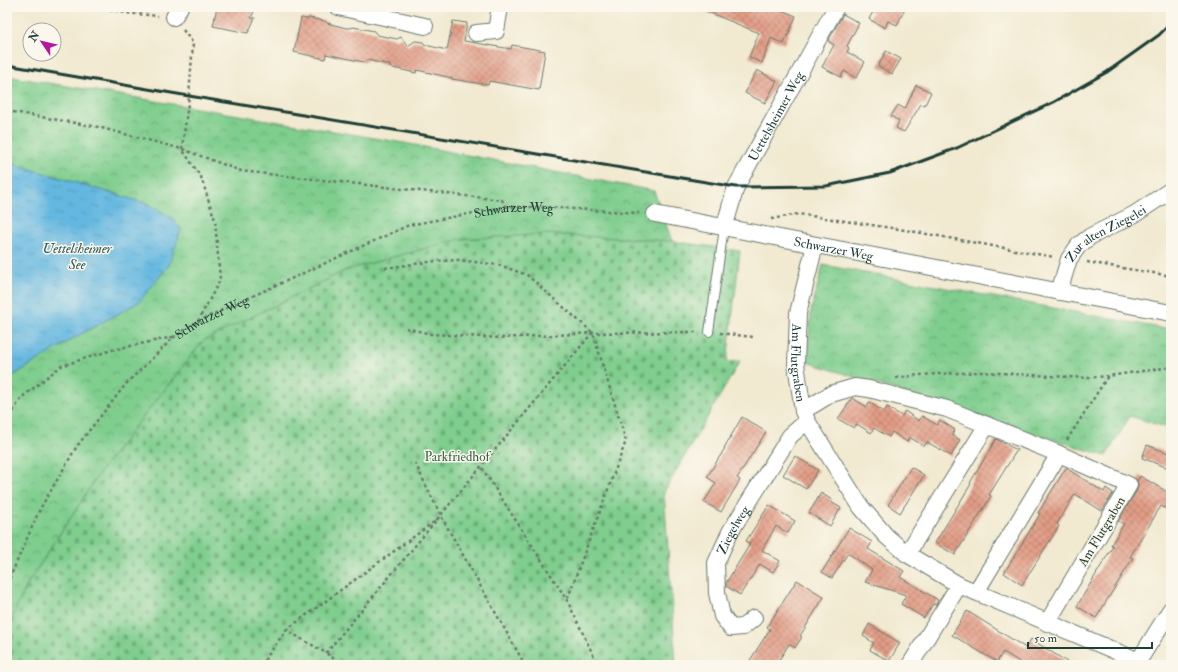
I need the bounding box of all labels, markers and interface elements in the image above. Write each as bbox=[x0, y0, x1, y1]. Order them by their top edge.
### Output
north arrow bbox=[22, 22, 62, 62]
text: N bbox=[25, 28, 43, 45]
street label: Uettelsheimer Weg bbox=[745, 68, 808, 164]
street label: Schwarzer Weg bbox=[472, 200, 555, 222]
street label: Zur alten Ziegelei bbox=[1062, 202, 1150, 266]
street label: Schwarzer Weg bbox=[792, 234, 875, 265]
water label: Uettelsheimer See bbox=[42, 240, 113, 273]
street label: Schwarzer Weg bbox=[172, 292, 252, 343]
street label: Am Flutgraben bbox=[787, 322, 809, 403]
park label: Parkfriedhof bbox=[424, 449, 491, 465]
street label: Am Flutgraben bbox=[1074, 493, 1129, 570]
street label: Ziegelweg bbox=[714, 502, 754, 557]
scale bar bbox=[1028, 624, 1152, 650]
text: 50 m bbox=[1034, 631, 1058, 646]

